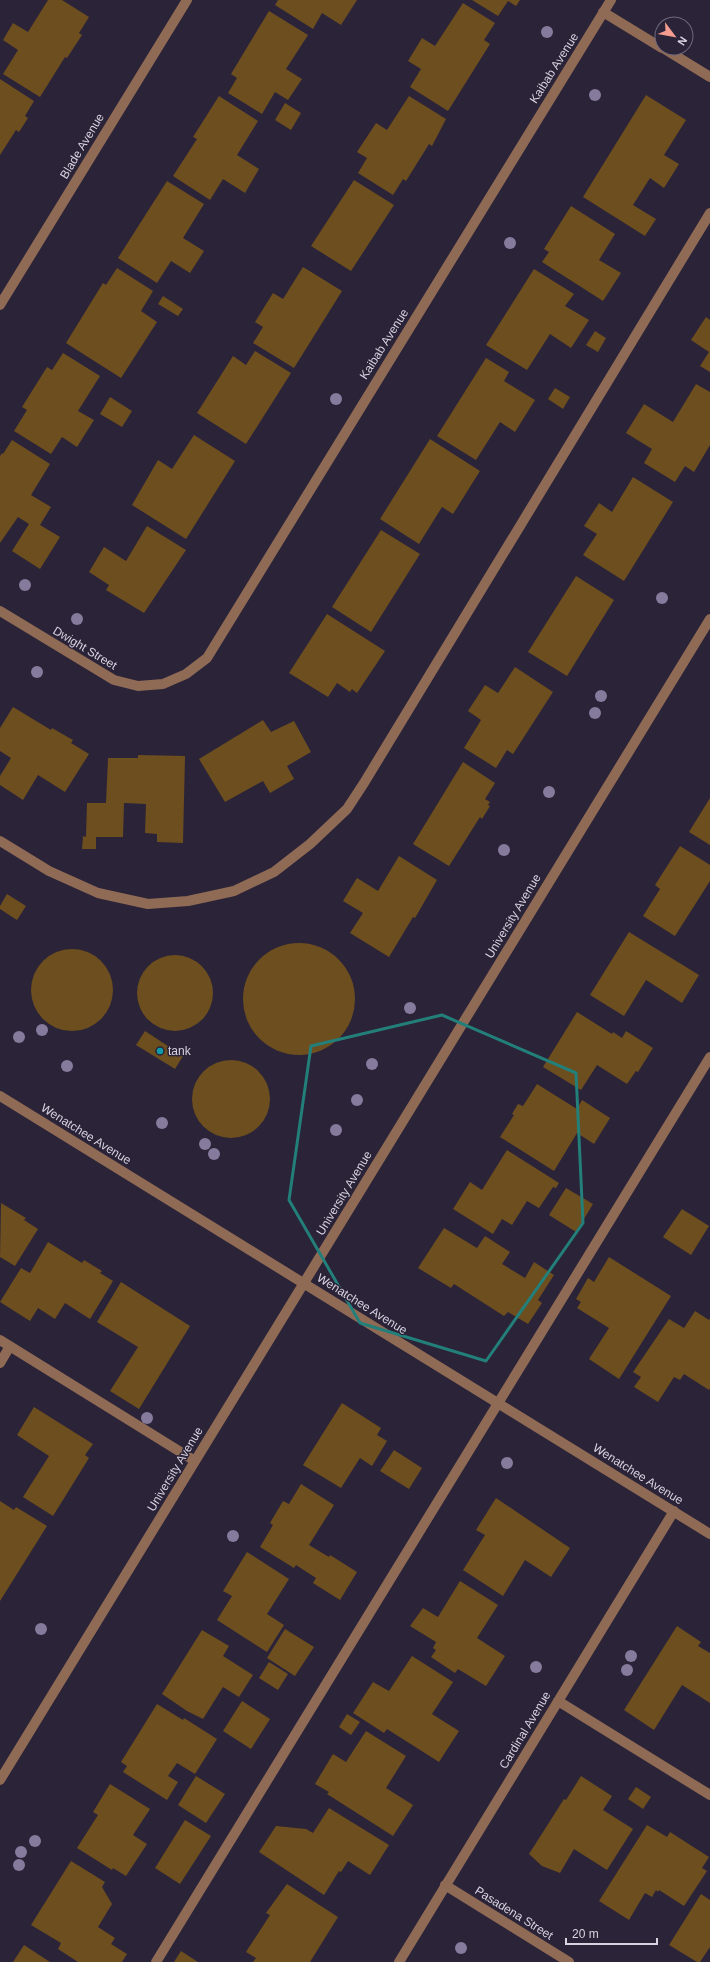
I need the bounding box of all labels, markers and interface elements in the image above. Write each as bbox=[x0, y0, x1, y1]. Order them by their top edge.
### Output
north arrow bbox=[654, 16, 694, 56]
street label: Kaibab Avenue bbox=[527, 30, 581, 106]
text: N bbox=[675, 35, 690, 48]
street label: Blade Avenue bbox=[57, 110, 107, 181]
street label: Kaibab Avenue bbox=[357, 306, 411, 382]
street label: Dwight Street bbox=[51, 623, 120, 673]
street label: University Avenue bbox=[482, 871, 544, 961]
place label: tank bbox=[168, 1044, 192, 1058]
marker: tank bbox=[155, 1046, 165, 1056]
street label: Wenatchee Avenue bbox=[38, 1101, 134, 1168]
street label: University Avenue bbox=[313, 1148, 375, 1238]
street label: Wenatchee Avenue bbox=[314, 1271, 410, 1338]
street label: University Avenue bbox=[144, 1424, 206, 1514]
street label: Wenatchee Avenue bbox=[590, 1441, 686, 1508]
street label: Cardinal Avenue bbox=[496, 1688, 554, 1771]
street label: Pasadena Street bbox=[472, 1883, 556, 1943]
scale bar bbox=[566, 1920, 657, 1946]
text: 20 m bbox=[572, 1927, 599, 1941]

